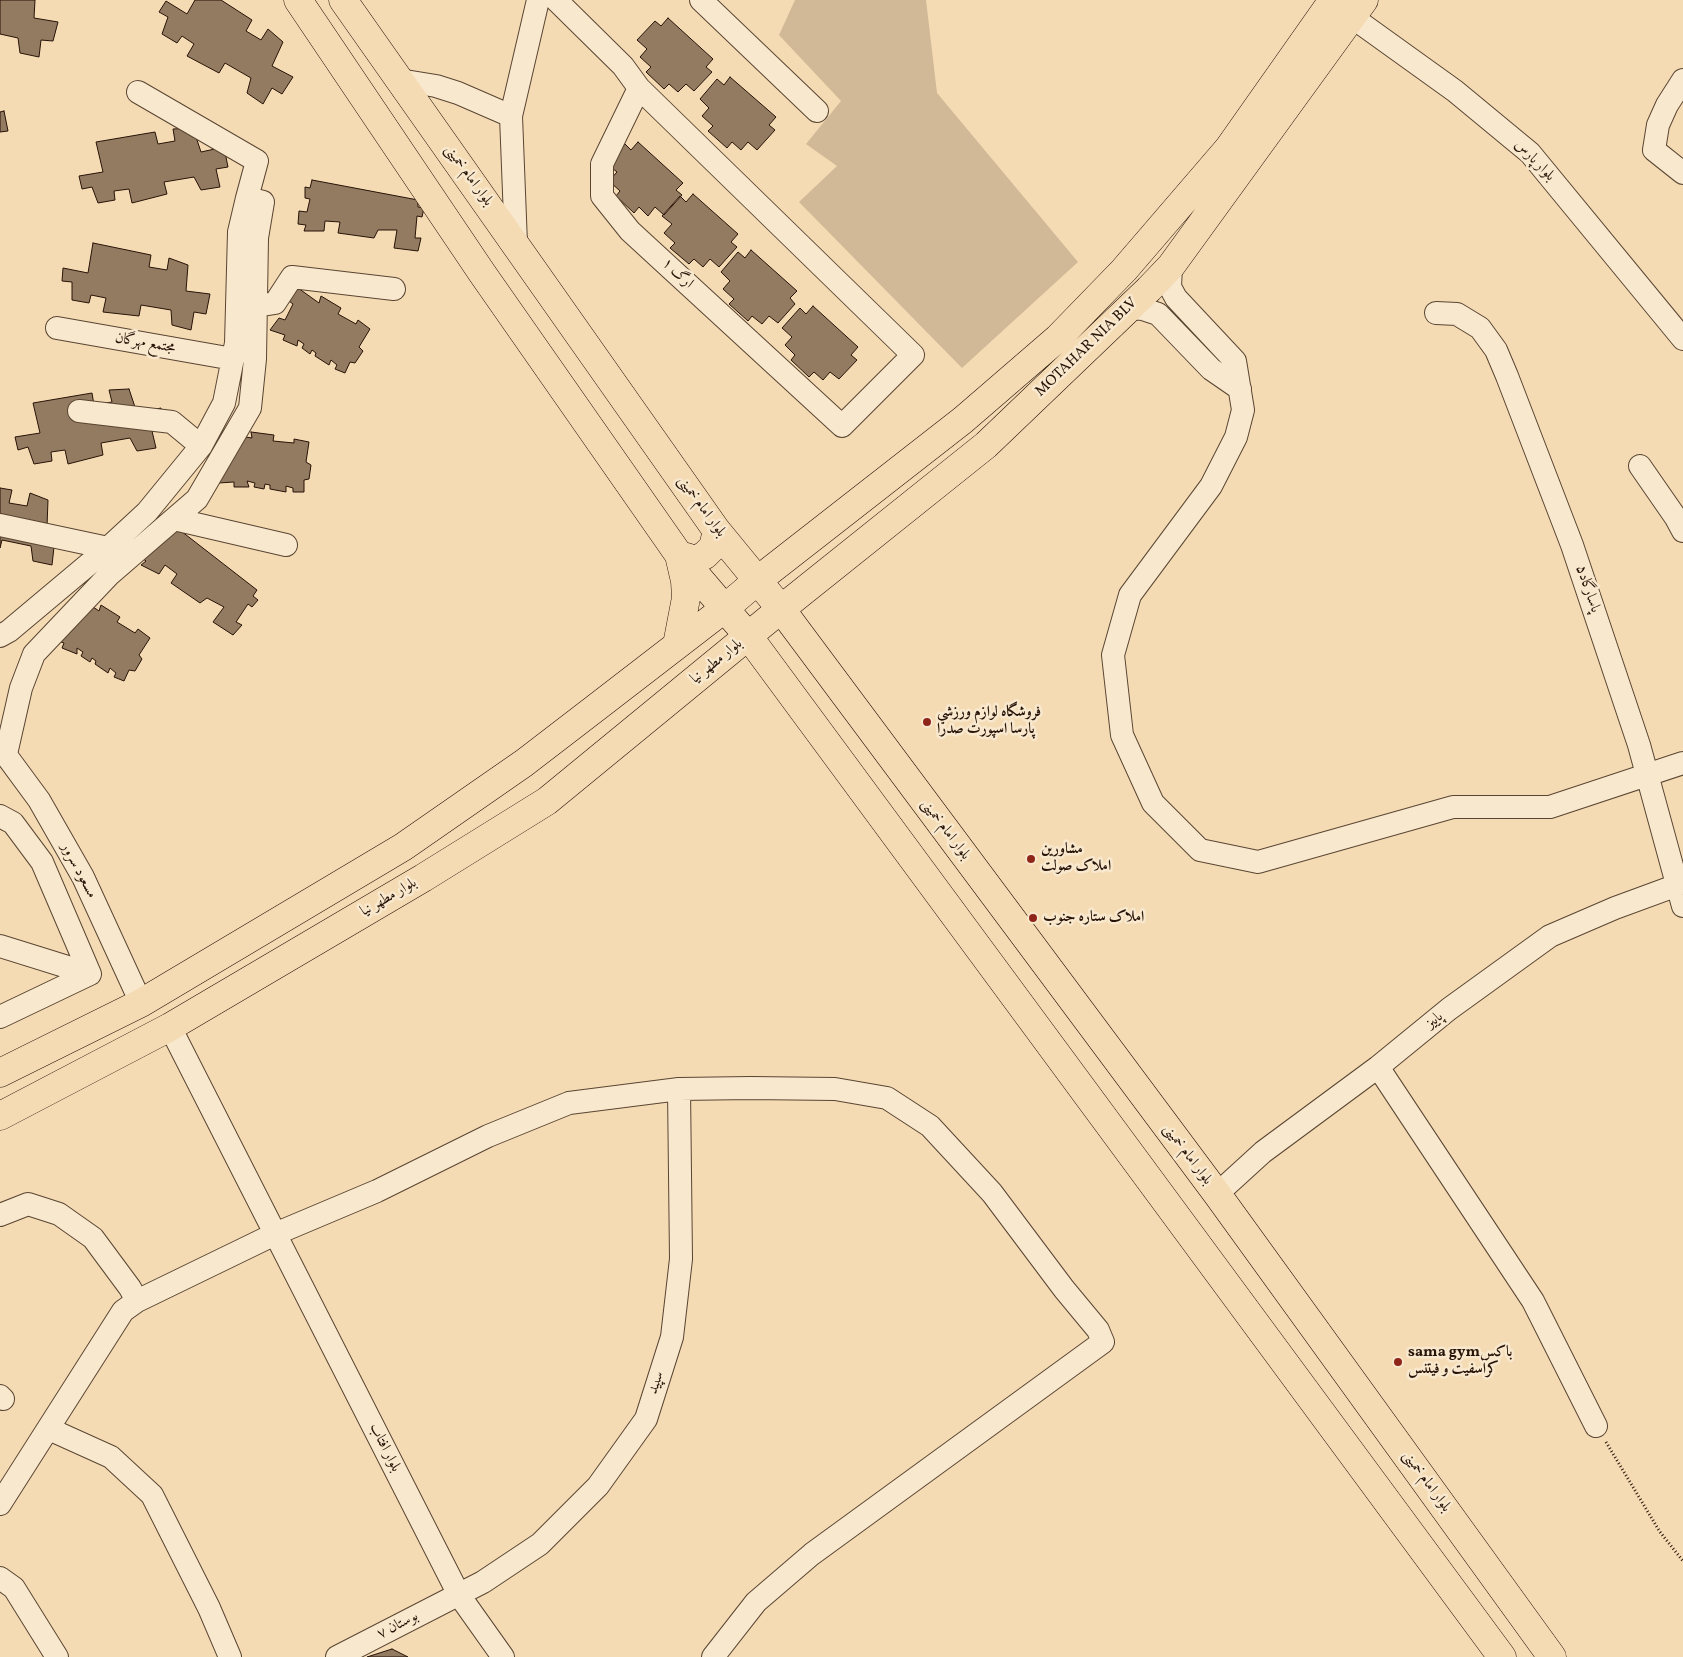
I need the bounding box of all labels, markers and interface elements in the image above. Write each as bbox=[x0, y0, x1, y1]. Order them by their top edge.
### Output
street label: بلوار پارس bbox=[1510, 136, 1558, 186]
street label: بلوار امام خمینی bbox=[440, 142, 496, 210]
street label: ارگ ۱ bbox=[657, 255, 697, 293]
street label: MOTAHAR NIA BLV bbox=[1032, 295, 1142, 401]
street label: مجتمع مهرگان bbox=[113, 330, 177, 358]
street label: بلوار امام خمینی bbox=[673, 473, 729, 541]
street label: پاسارگاد۵ bbox=[1570, 563, 1604, 615]
street label: بلوار مطهر نیا bbox=[687, 636, 747, 688]
place label: فروشگاه لوازم ورزشي پارسا اسپورت صدرا bbox=[937, 704, 1041, 739]
marker: فروشگاه لوازم ورزشي پارسا اسپورت صدرا bbox=[921, 716, 933, 728]
street label: بلوار امام خمینی bbox=[916, 796, 974, 864]
street label: مسعود سرور bbox=[56, 840, 100, 902]
place label: مشاورین املاک صولت bbox=[1041, 841, 1111, 876]
marker: مشاورین املاک صولت bbox=[1025, 853, 1037, 865]
street label: بلوار مطهر نیا bbox=[358, 875, 420, 921]
place label: املاک ستاره جنوب bbox=[1043, 909, 1144, 927]
marker: املاک ستاره جنوب bbox=[1027, 912, 1039, 924]
street label: پاییز bbox=[1423, 1009, 1447, 1033]
street label: بلوار امام خمینی bbox=[1158, 1121, 1216, 1189]
place label: sama gymباکس کراسفیت و فیتنس bbox=[1408, 1344, 1512, 1379]
marker: sama gymباکس کراسفیت و فیتنس bbox=[1392, 1356, 1404, 1368]
street label: سپید bbox=[645, 1369, 669, 1397]
street label: بلوار افتاب bbox=[364, 1421, 404, 1475]
street label: بلوار امام خمینی bbox=[1398, 1448, 1454, 1516]
street label: بوستان ۷ bbox=[374, 1608, 422, 1644]

